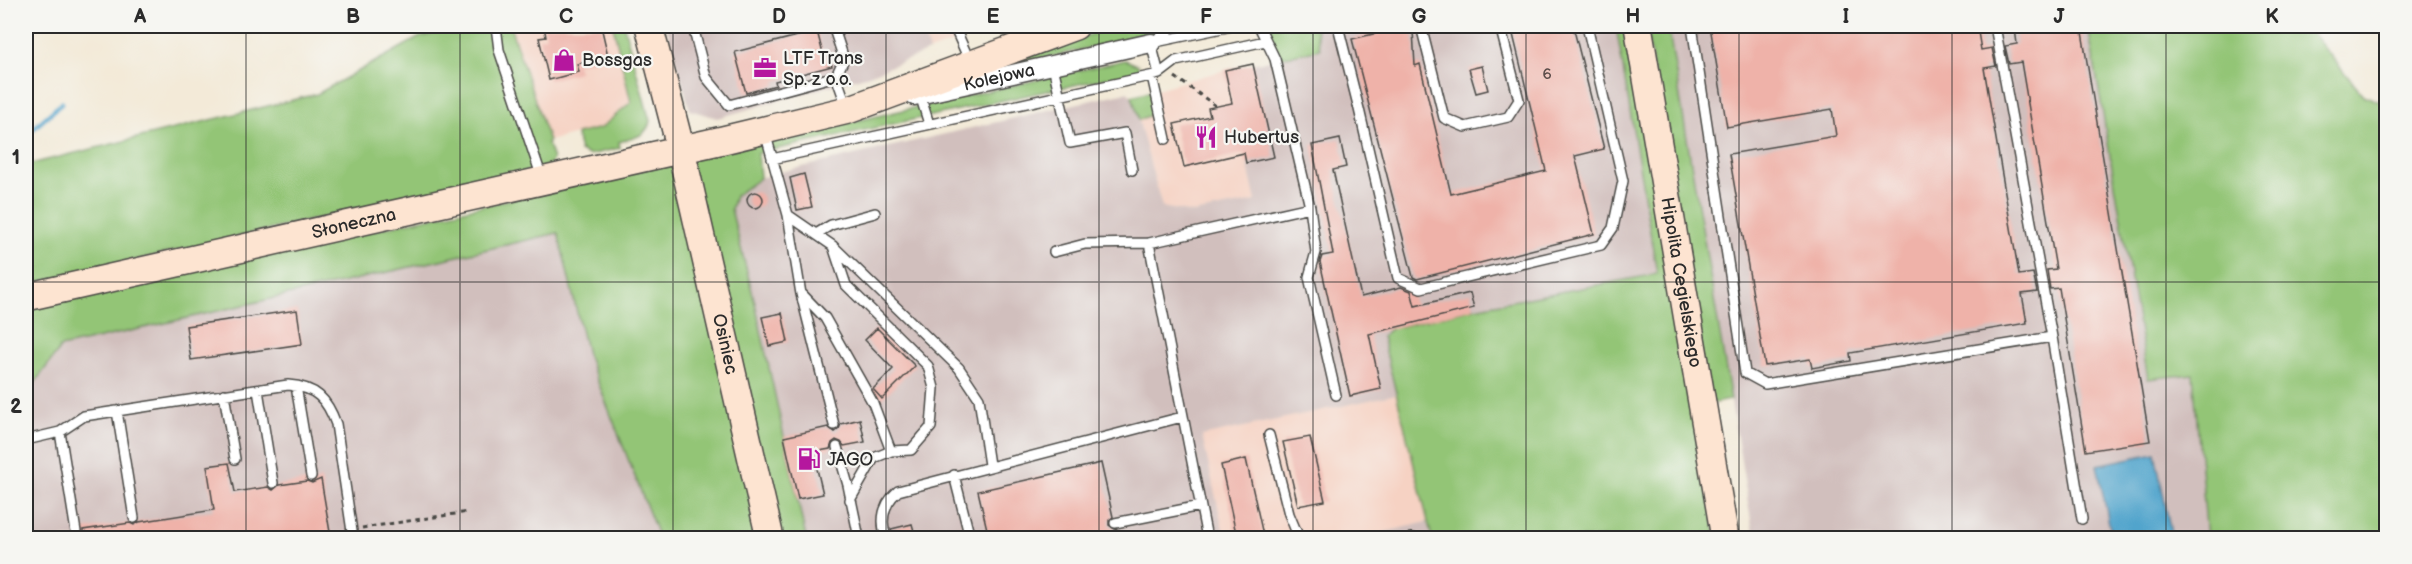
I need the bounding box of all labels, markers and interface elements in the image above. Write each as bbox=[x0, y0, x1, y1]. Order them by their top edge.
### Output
text: A bbox=[133, 5, 147, 29]
text: B bbox=[346, 5, 360, 29]
text: C bbox=[559, 5, 573, 29]
text: D bbox=[772, 5, 786, 29]
text: E bbox=[987, 5, 1000, 29]
text: F bbox=[1200, 5, 1212, 29]
text: G bbox=[1412, 5, 1427, 29]
text: H bbox=[1626, 5, 1640, 29]
text: I bbox=[1843, 5, 1849, 29]
text: J bbox=[2054, 5, 2066, 29]
text: K bbox=[2265, 5, 2279, 29]
shop icon: Bossgas bbox=[551, 47, 577, 73]
place label: LTF Trans Sp. z o.o. bbox=[783, 48, 863, 90]
place label: Bossgas bbox=[582, 50, 652, 71]
office icon: LTF Trans Sp. z o.o. bbox=[752, 55, 778, 81]
street label: Kolejowa bbox=[961, 59, 1037, 95]
house number: 6 bbox=[1542, 65, 1552, 84]
restaurant icon: Hubertus bbox=[1193, 124, 1219, 150]
place label: Hubertus bbox=[1224, 127, 1299, 148]
text: 1 bbox=[12, 146, 20, 170]
street label: Hipolita Cegielskiego bbox=[1657, 196, 1706, 369]
street label: Słoneczna bbox=[310, 203, 398, 243]
street label: Osiniec bbox=[708, 312, 743, 376]
text: 2 bbox=[10, 395, 22, 419]
fuel station icon: JAGO bbox=[796, 446, 822, 472]
place label: JAGO bbox=[827, 449, 873, 470]

